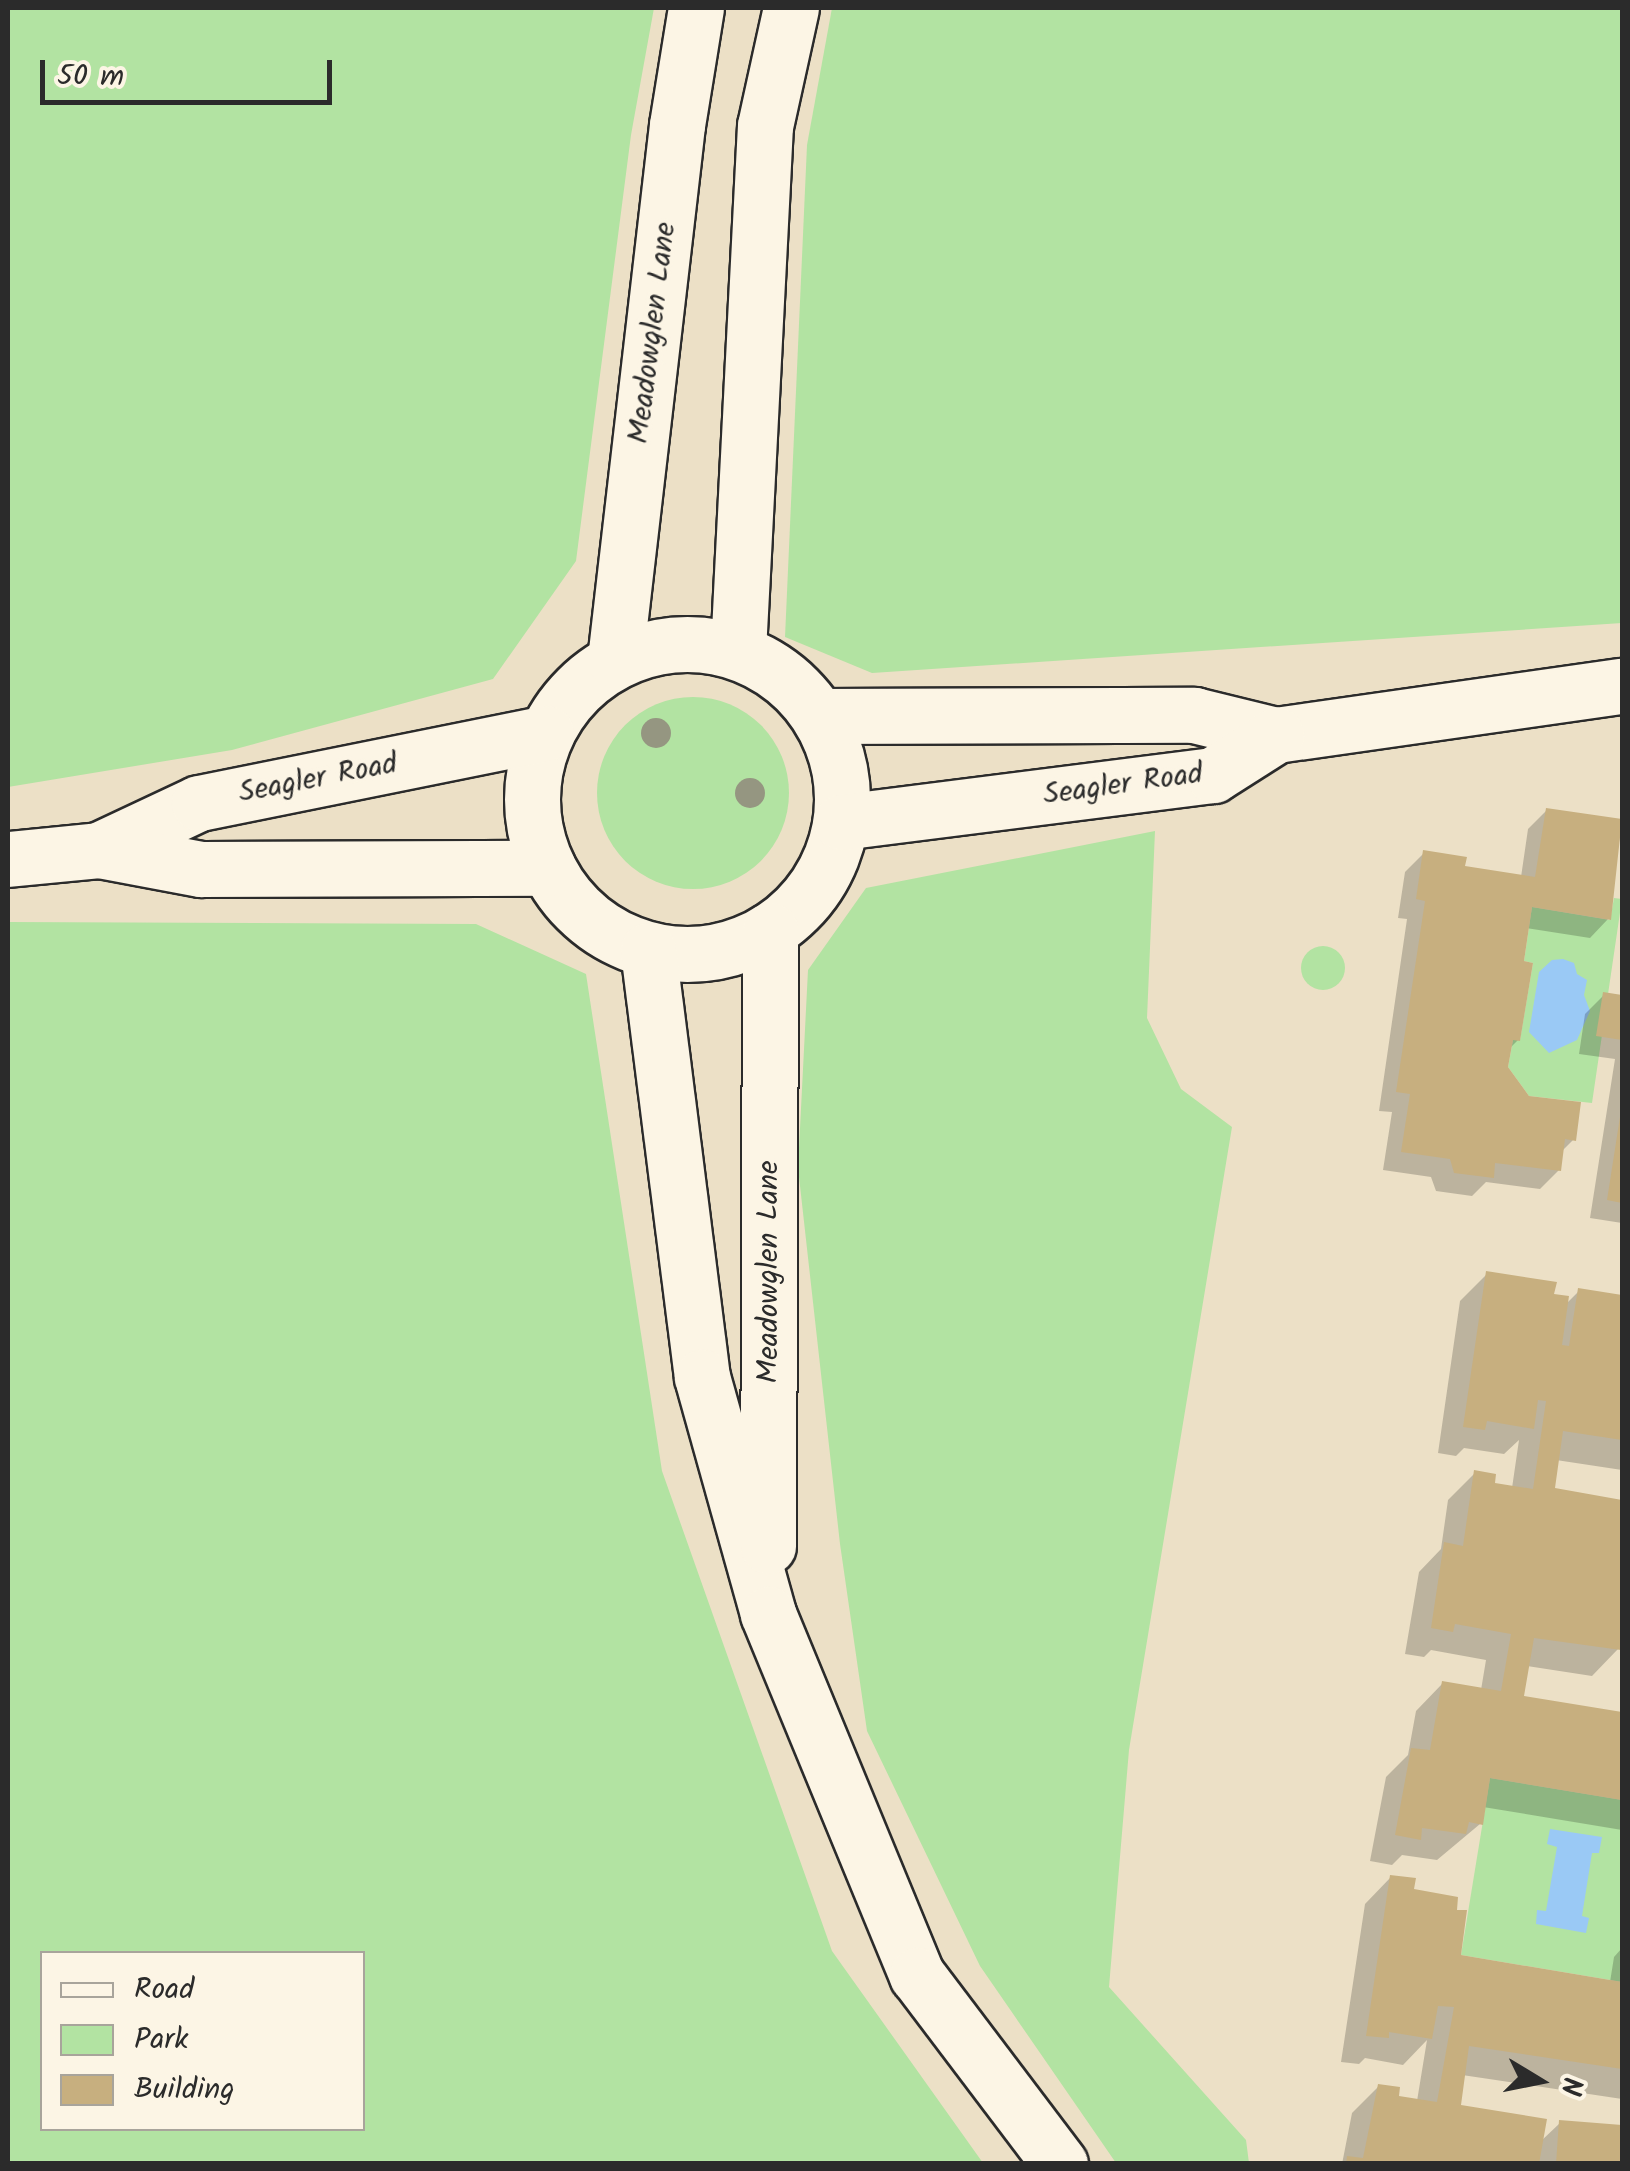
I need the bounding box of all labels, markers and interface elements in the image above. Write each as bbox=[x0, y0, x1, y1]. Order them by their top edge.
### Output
scale bar bbox=[45, 40, 338, 102]
text: 50 m bbox=[57, 53, 124, 101]
street label: Meadowglen Lane bbox=[622, 220, 684, 446]
street label: Seagler Road bbox=[236, 746, 400, 812]
street label: Seagler Road bbox=[1041, 756, 1205, 814]
street label: Meadowglen Lane bbox=[751, 1160, 787, 1384]
legend bbox=[40, 1951, 365, 2131]
text: Road bbox=[134, 1966, 194, 2014]
text: Park bbox=[134, 2016, 188, 2064]
north arrow bbox=[1490, 2031, 1590, 2131]
text: Building bbox=[134, 2066, 234, 2114]
text: N bbox=[1546, 2074, 1594, 2099]

